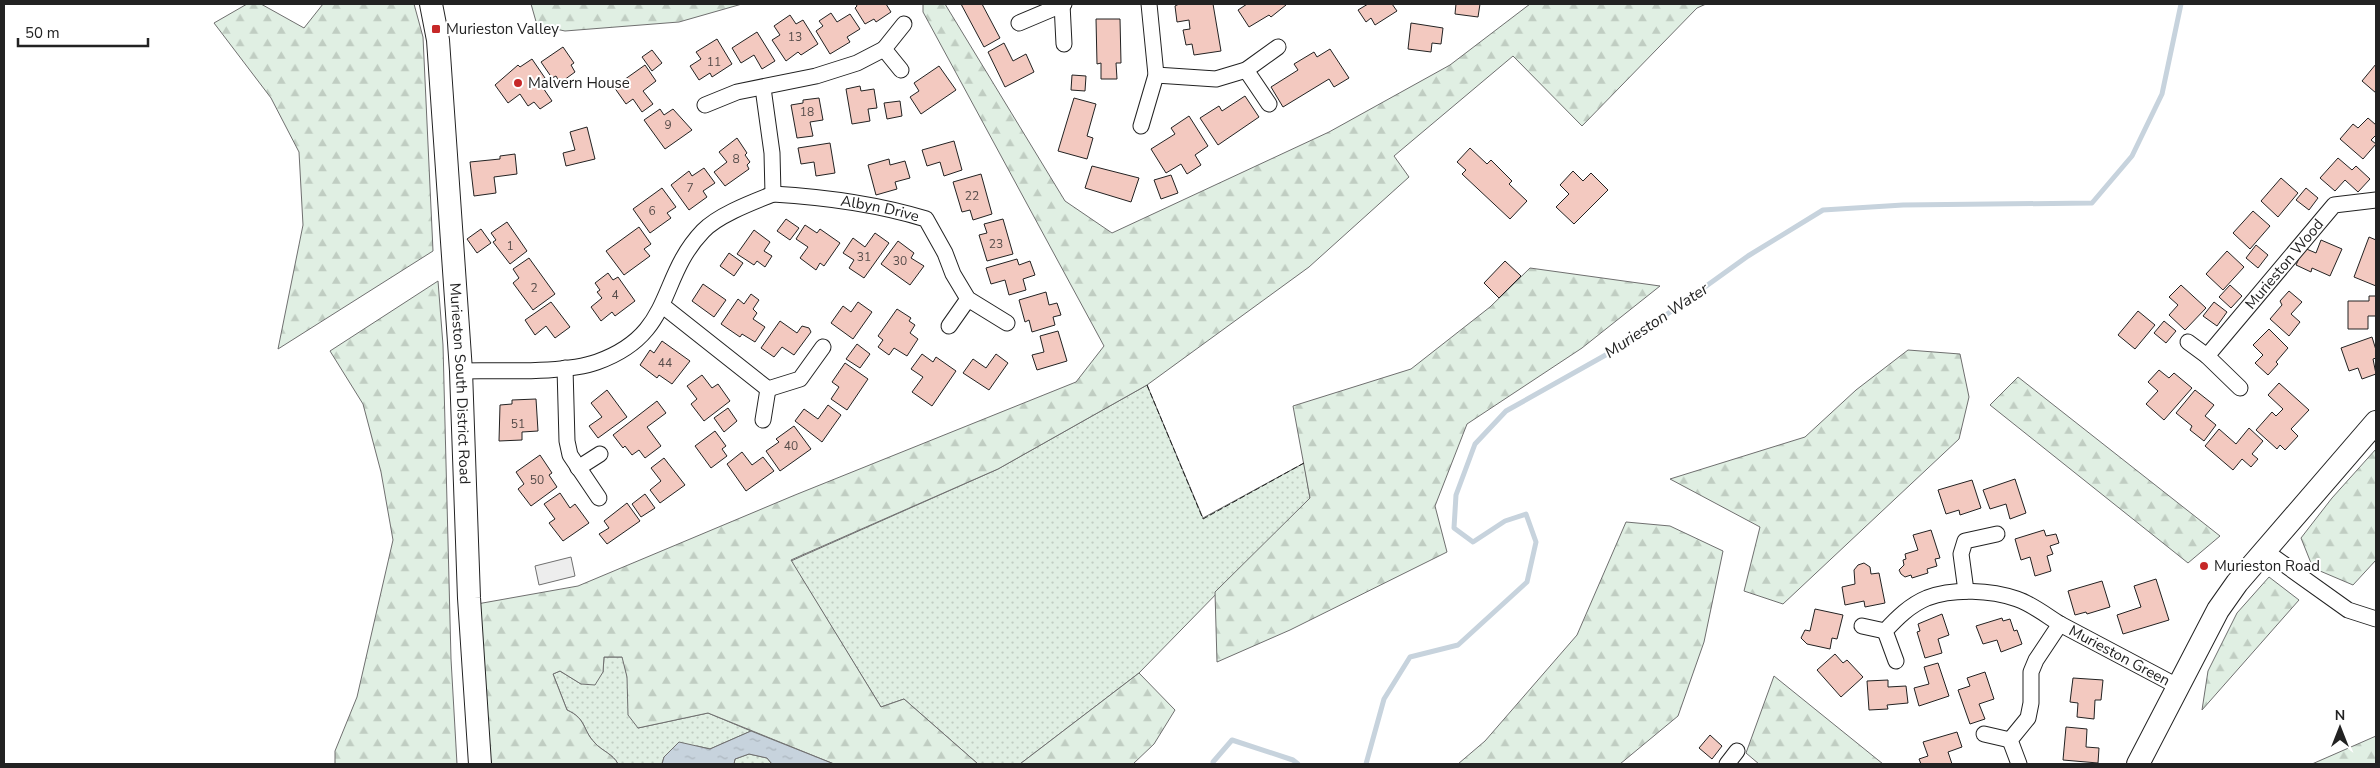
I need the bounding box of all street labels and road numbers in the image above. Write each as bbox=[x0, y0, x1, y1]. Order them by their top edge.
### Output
street label: Albyn Drive bbox=[839, 191, 922, 226]
street label: Murieston Wood bbox=[2240, 215, 2328, 314]
street label: Murieston South District Road bbox=[445, 282, 475, 485]
street label: Murieston Green bbox=[2065, 621, 2174, 691]

